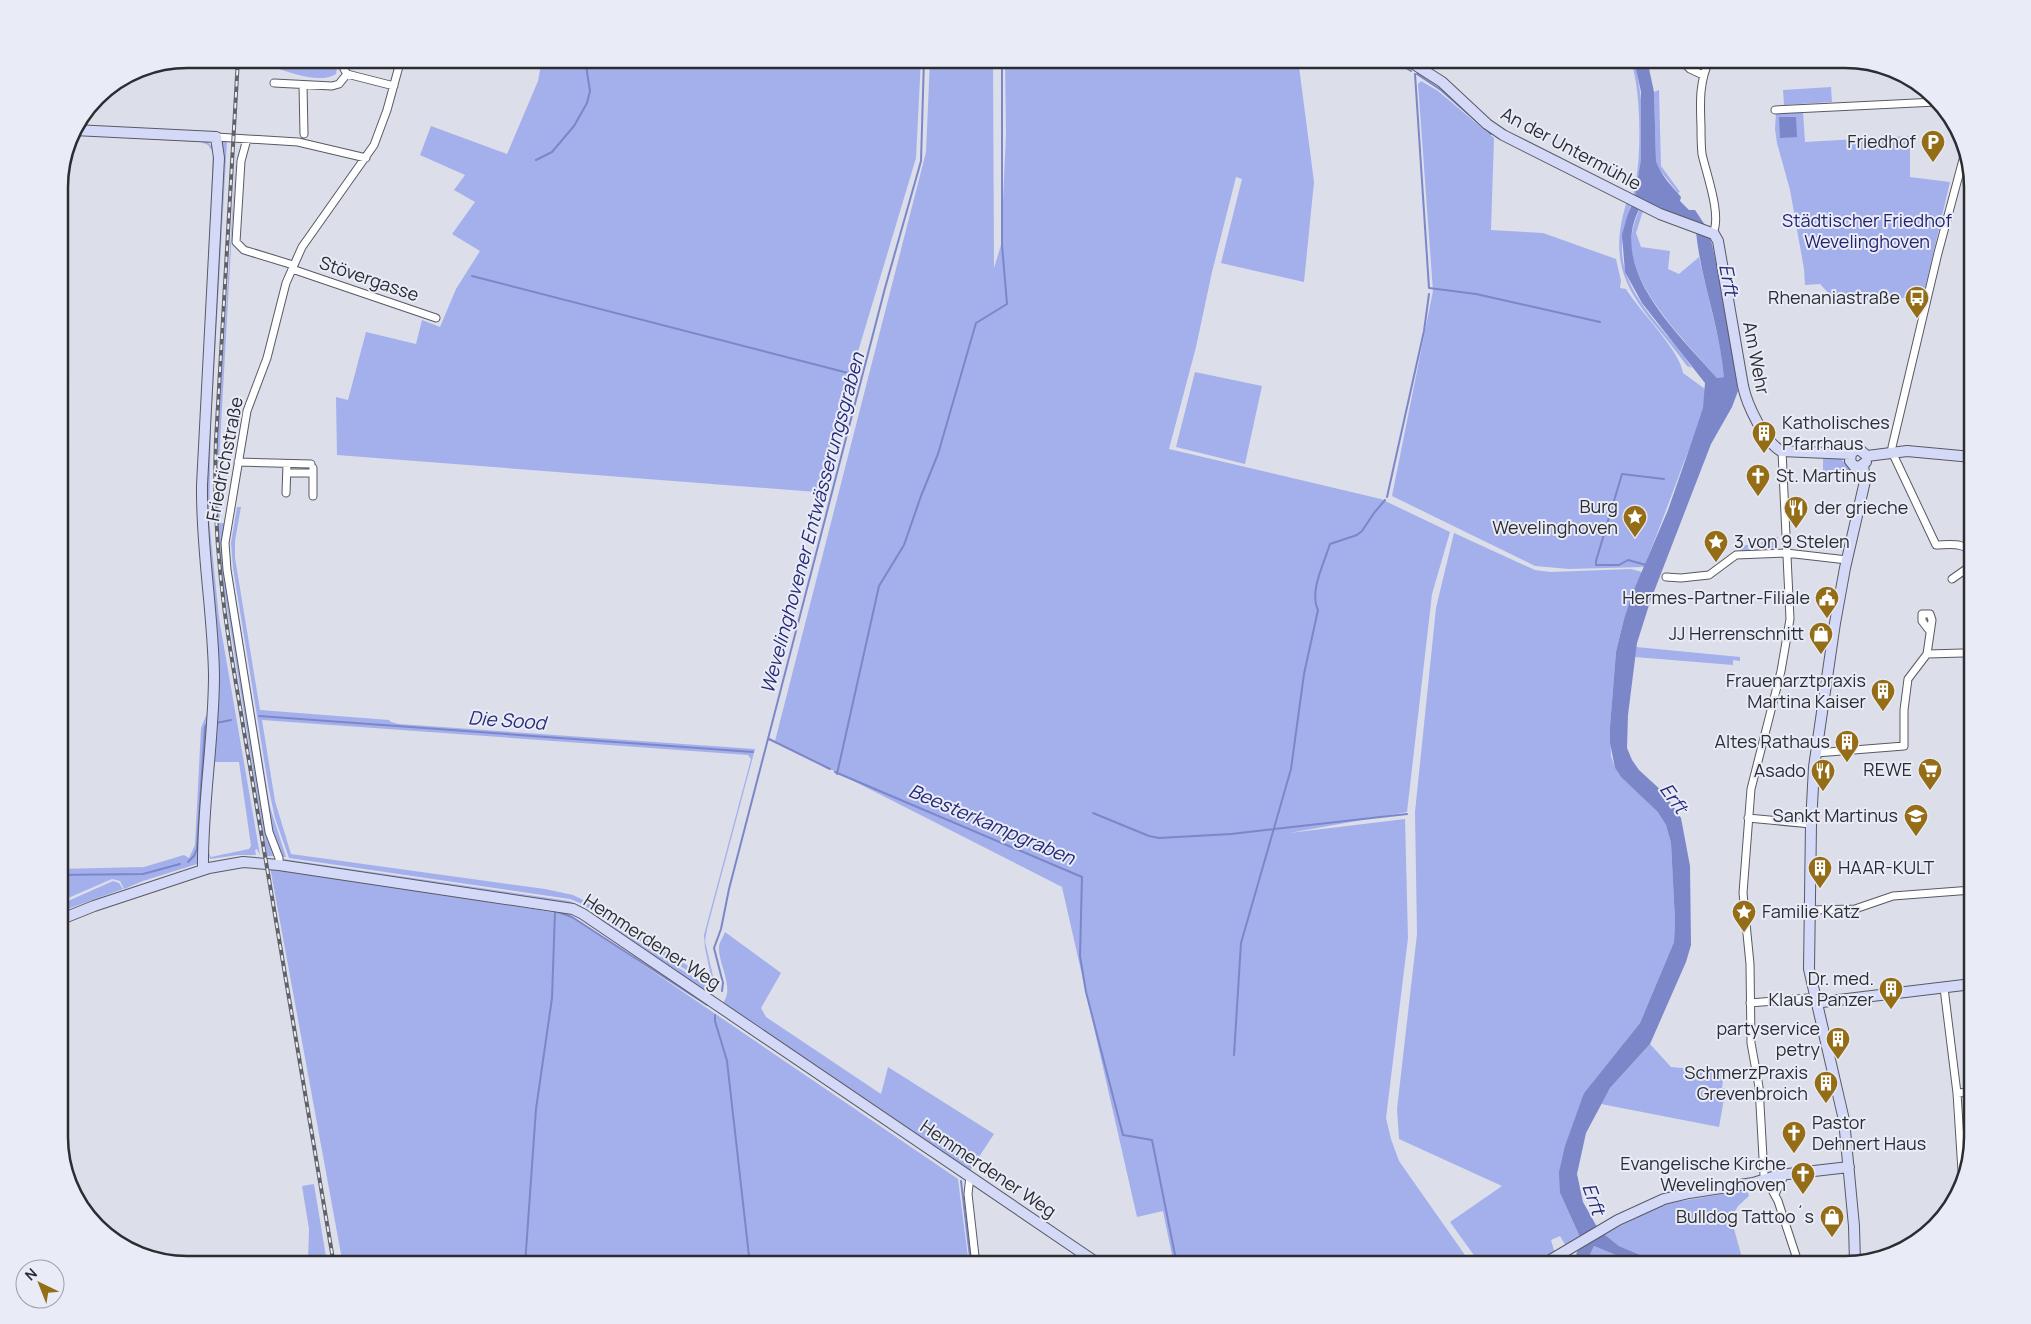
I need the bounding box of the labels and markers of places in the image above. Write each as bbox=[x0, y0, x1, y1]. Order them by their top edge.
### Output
place label: Friedhof bbox=[1847, 129, 1917, 153]
parking icon: Friedhof bbox=[1920, 129, 1946, 163]
place label: Rhenaniastraße bbox=[1768, 285, 1900, 309]
bus stop icon: Rhenaniastraße bbox=[1904, 285, 1930, 319]
place label: Katholisches Pfarrhaus bbox=[1782, 410, 1890, 455]
building icon: Katholisches Pfarrhaus bbox=[1751, 420, 1777, 454]
church icon: St. Martinus bbox=[1745, 463, 1771, 497]
place label: St. Martinus bbox=[1776, 463, 1876, 487]
place label: Burg Wevelinghoven bbox=[1492, 494, 1618, 539]
restaurant icon: der grieche bbox=[1783, 495, 1809, 529]
place label: der grieche bbox=[1814, 495, 1908, 519]
place icon: Burg Wevelinghoven bbox=[1622, 504, 1648, 538]
place icon: 3 von 9 Stelen bbox=[1703, 529, 1729, 563]
place label: 3 von 9 Stelen bbox=[1734, 529, 1850, 553]
place label: Hermes-Partner-Filiale bbox=[1622, 585, 1810, 609]
public building icon: Hermes-Partner-Filiale bbox=[1814, 585, 1840, 619]
place label: JJ Herrenschnitt bbox=[1669, 621, 1804, 645]
shop icon: JJ Herrenschnitt bbox=[1808, 621, 1834, 655]
place label: Frauenarztpraxis Martina Kaiser bbox=[1726, 668, 1867, 713]
building icon: Frauenarztpraxis Martina Kaiser bbox=[1870, 678, 1896, 712]
place label: Altes Rathaus bbox=[1715, 729, 1830, 753]
building icon: Altes Rathaus bbox=[1834, 729, 1860, 763]
place label: REWE bbox=[1863, 757, 1912, 781]
supermarket icon: REWE bbox=[1917, 757, 1943, 791]
place label: Asado bbox=[1754, 758, 1806, 782]
restaurant icon: Asado bbox=[1810, 758, 1836, 792]
place label: Sankt Martinus bbox=[1773, 803, 1898, 827]
school or university icon: Sankt Martinus bbox=[1903, 803, 1929, 837]
building icon: HAAR-KULT bbox=[1807, 855, 1833, 889]
place label: HAAR-KULT bbox=[1838, 855, 1934, 879]
place icon: Familie Katz bbox=[1731, 899, 1757, 933]
place label: Familie Katz bbox=[1762, 899, 1860, 923]
place label: Dr. med. Klaus Panzer bbox=[1768, 966, 1875, 1011]
building icon: Dr. med. Klaus Panzer bbox=[1878, 976, 1904, 1010]
place label: partyservice petry bbox=[1716, 1016, 1820, 1061]
building icon: partyservice petry bbox=[1825, 1026, 1851, 1060]
place label: SchmerzPraxis Grevenbroich bbox=[1684, 1060, 1808, 1105]
building icon: SchmerzPraxis Grevenbroich bbox=[1813, 1070, 1839, 1104]
place label: Pastor Dehnert Haus bbox=[1812, 1110, 1926, 1155]
church icon: Pastor Dehnert Haus bbox=[1781, 1120, 1807, 1154]
place label: Evangelische Kirche Wevelinghoven bbox=[1620, 1151, 1786, 1196]
church icon: Evangelische Kirche Wevelinghoven bbox=[1790, 1161, 1816, 1195]
place label: Bulldog Tattoo´s bbox=[1676, 1204, 1814, 1228]
shop icon: Bulldog Tattoo´s bbox=[1819, 1204, 1845, 1238]

